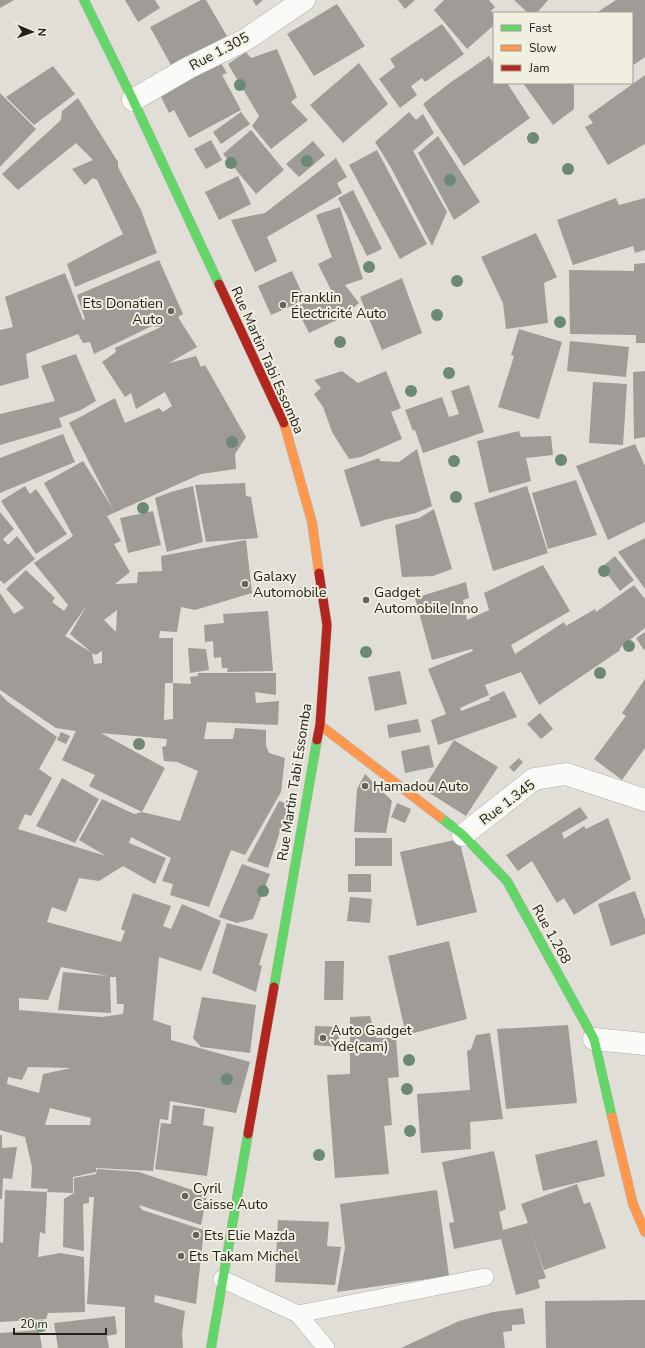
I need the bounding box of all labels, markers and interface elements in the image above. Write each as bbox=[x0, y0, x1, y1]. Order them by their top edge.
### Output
north arrow bbox=[12, 12, 52, 52]
legend bbox=[493, 12, 633, 84]
text: Fast bbox=[529, 20, 552, 36]
text: N bbox=[34, 28, 49, 37]
street label: Rue 1.305 bbox=[186, 28, 252, 75]
text: Slow bbox=[529, 40, 557, 56]
text: Jam bbox=[528, 60, 550, 76]
street label: Rue Martin Tabi Essomba bbox=[226, 284, 309, 437]
place label: Franklin Électricité Auto bbox=[291, 288, 387, 323]
place label: Ets Donatien Auto bbox=[83, 294, 163, 329]
marker: Franklin Électricité Auto bbox=[278, 300, 288, 310]
marker: Ets Donatien Auto bbox=[166, 306, 176, 316]
place label: Galaxy Automobile bbox=[253, 567, 326, 602]
marker: Galaxy Automobile bbox=[240, 579, 250, 589]
place label: Gadget Automobile Inno bbox=[374, 583, 478, 618]
marker: Gadget Automobile Inno bbox=[361, 595, 371, 605]
street label: Rue Martin Tabi Essomba bbox=[273, 702, 316, 862]
street label: Rue 1.345 bbox=[476, 775, 539, 830]
place label: Hamadou Auto bbox=[373, 777, 469, 796]
marker: Hamadou Auto bbox=[360, 781, 370, 791]
street label: Rue 1.268 bbox=[527, 901, 576, 967]
place label: Auto Gadget Yde(cam) bbox=[330, 1021, 412, 1056]
marker: Auto Gadget Yde(cam) bbox=[318, 1033, 328, 1043]
place label: Cyril Caisse Auto bbox=[193, 1179, 268, 1214]
marker: Cyril Caisse Auto bbox=[180, 1191, 190, 1201]
place label: Ets Elie Mazda bbox=[204, 1226, 295, 1245]
marker: Ets Elie Mazda bbox=[191, 1230, 201, 1240]
place label: Ets Takam Michel bbox=[189, 1247, 299, 1266]
marker: Ets Takam Michel bbox=[176, 1251, 186, 1261]
scale bar bbox=[14, 1310, 106, 1336]
text: 20 m bbox=[20, 1316, 48, 1332]

